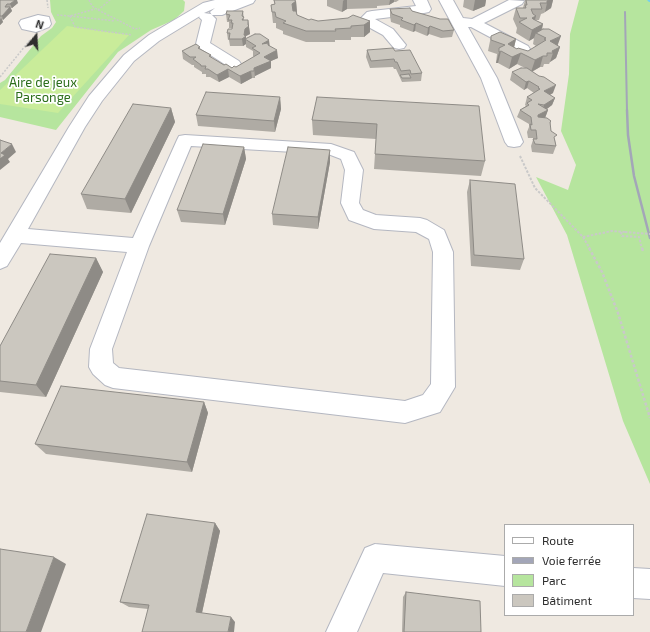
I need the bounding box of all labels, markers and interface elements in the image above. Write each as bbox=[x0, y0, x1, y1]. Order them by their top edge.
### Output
north arrow bbox=[16, 16, 56, 56]
text: N bbox=[34, 17, 46, 32]
park label: Aire de jeux Parsonge bbox=[9, 75, 77, 106]
legend bbox=[504, 524, 634, 616]
text: Route bbox=[542, 533, 574, 547]
text: Voie ferrée bbox=[542, 553, 601, 567]
text: Parc bbox=[542, 573, 566, 587]
text: Bâtiment bbox=[542, 593, 592, 607]

